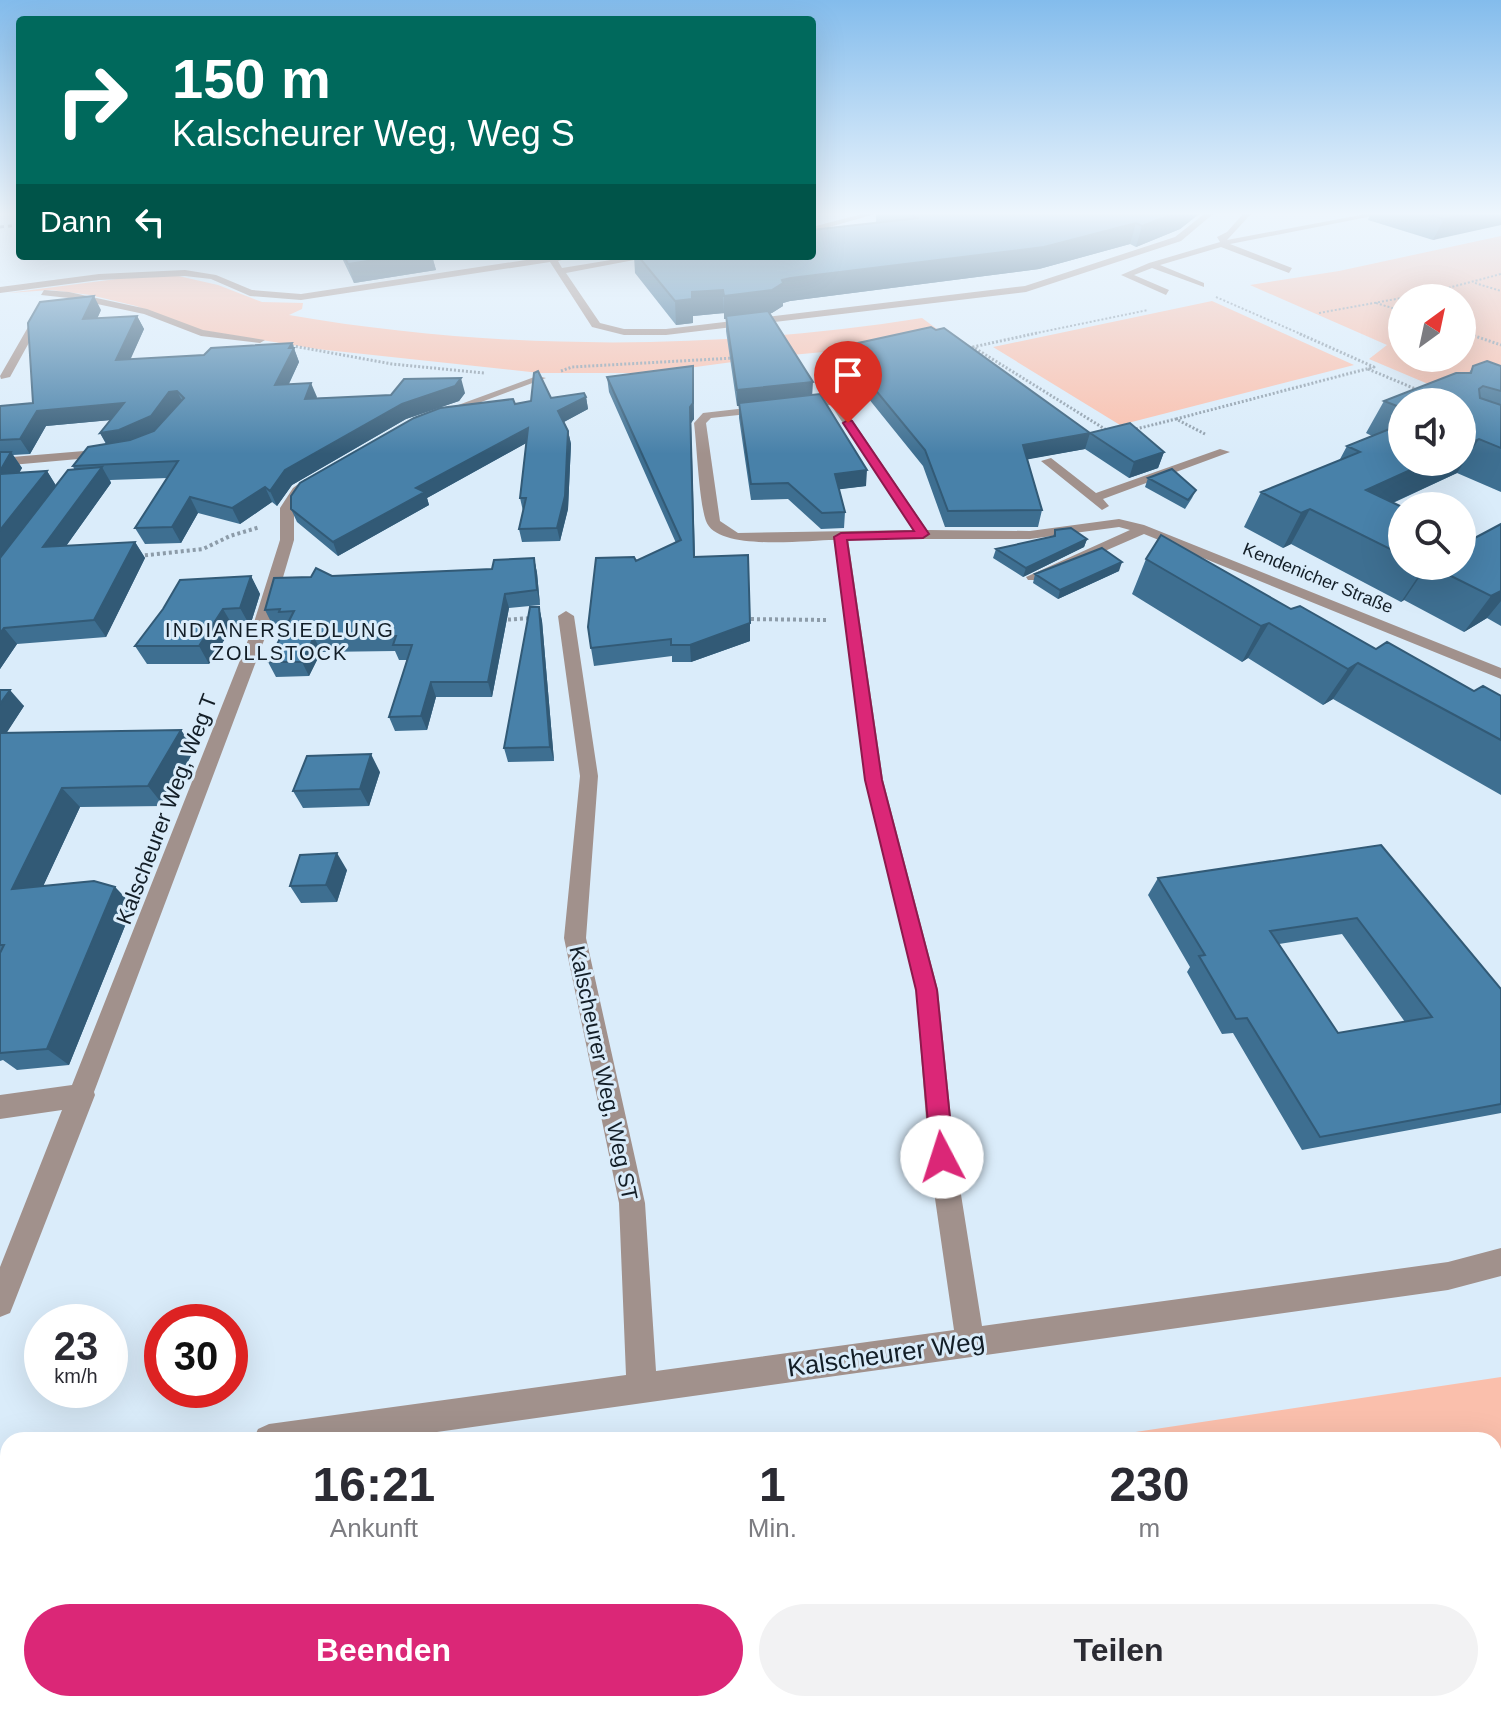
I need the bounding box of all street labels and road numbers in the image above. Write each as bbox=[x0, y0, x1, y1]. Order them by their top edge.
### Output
street label: Kendenicher Straße bbox=[1240, 539, 1396, 617]
street label: Kalscheurer Weg, Weg T bbox=[111, 691, 222, 928]
street label: Kalscheurer Weg, Weg ST bbox=[564, 944, 643, 1203]
street label: Kalscheurer Weg bbox=[785, 1325, 987, 1383]

